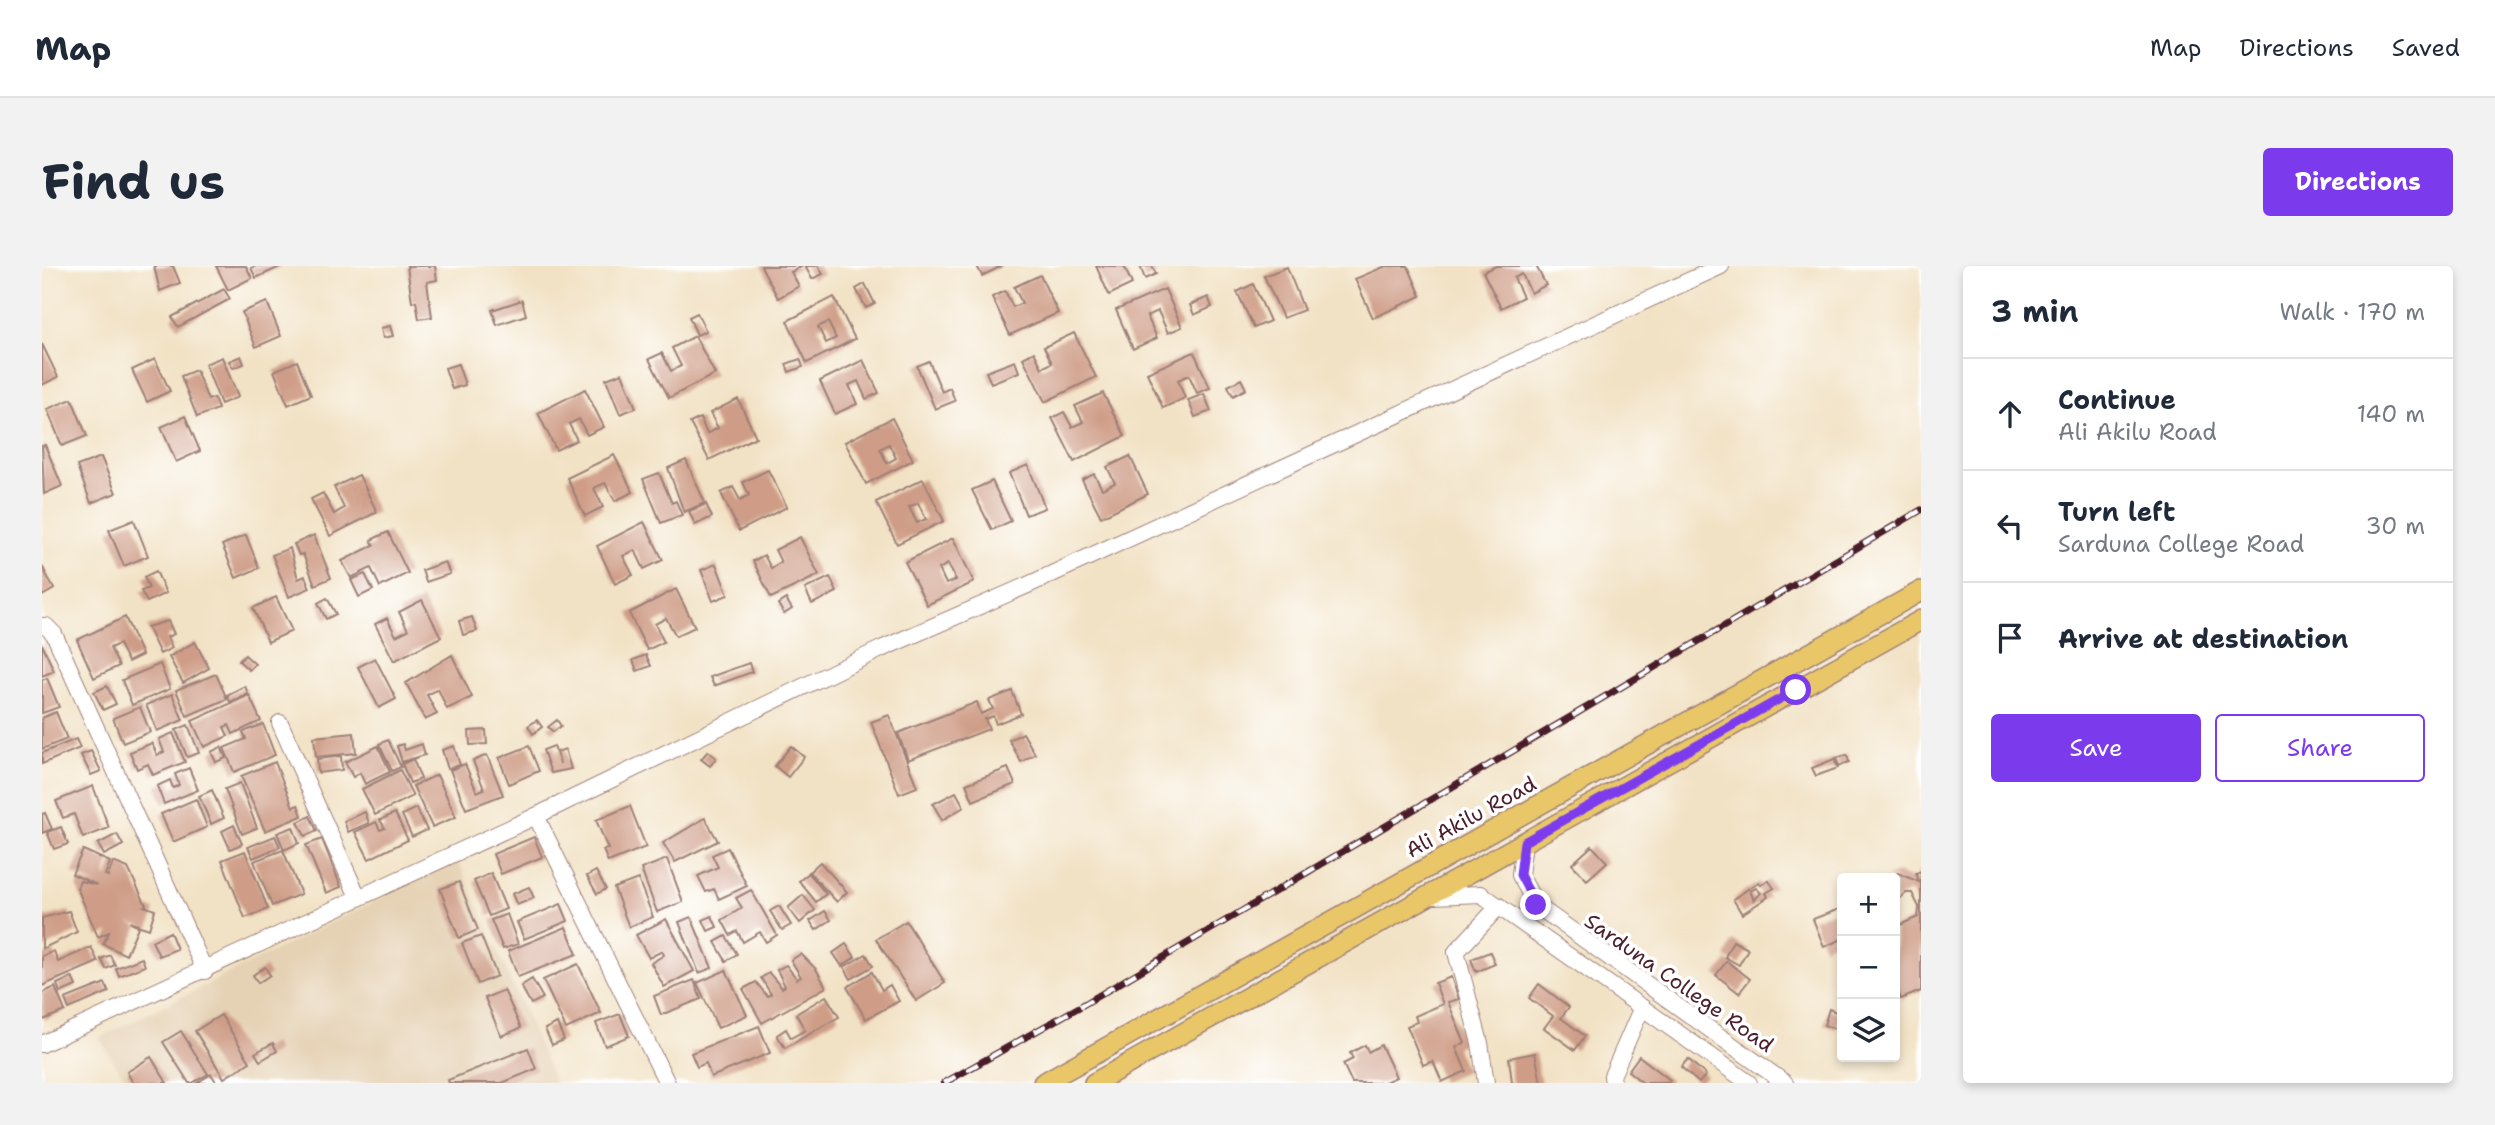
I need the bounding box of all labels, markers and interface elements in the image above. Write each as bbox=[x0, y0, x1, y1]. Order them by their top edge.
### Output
text: Map bbox=[35, 26, 111, 71]
text: Map bbox=[2150, 32, 2201, 64]
text: Directions bbox=[2239, 32, 2354, 64]
text: Saved bbox=[2392, 32, 2460, 64]
button: Directions bbox=[2263, 148, 2453, 216]
text: Find us bbox=[42, 149, 225, 215]
text: 3 min bbox=[1991, 291, 2078, 332]
text: Walk · 170 m bbox=[2280, 297, 2425, 327]
text: Continue bbox=[2058, 382, 2176, 417]
icon: ahead bbox=[1991, 395, 2029, 433]
text: 140 m bbox=[2357, 399, 2425, 429]
text: Ali Akilu Road bbox=[2058, 417, 2217, 447]
text: Turn left bbox=[2058, 494, 2175, 529]
icon: left bbox=[1991, 507, 2029, 545]
text: 30 m bbox=[2366, 511, 2425, 541]
text: Sarduna College Road bbox=[2058, 529, 2304, 559]
icon: arrive bbox=[1991, 619, 2029, 657]
text: Arrive at destination bbox=[2058, 621, 2348, 656]
route start bbox=[1780, 674, 1811, 705]
button: Save bbox=[1991, 714, 2201, 782]
button: Share bbox=[2215, 714, 2425, 782]
street label: Ali Akilu Road bbox=[1401, 770, 1541, 864]
map controls bbox=[1837, 873, 1900, 1062]
button: + bbox=[1837, 873, 1900, 936]
route end bbox=[1520, 889, 1551, 920]
street label: Sarduna College Road bbox=[1579, 907, 1779, 1059]
button: − bbox=[1837, 936, 1900, 999]
button: layers bbox=[1837, 999, 1900, 1062]

